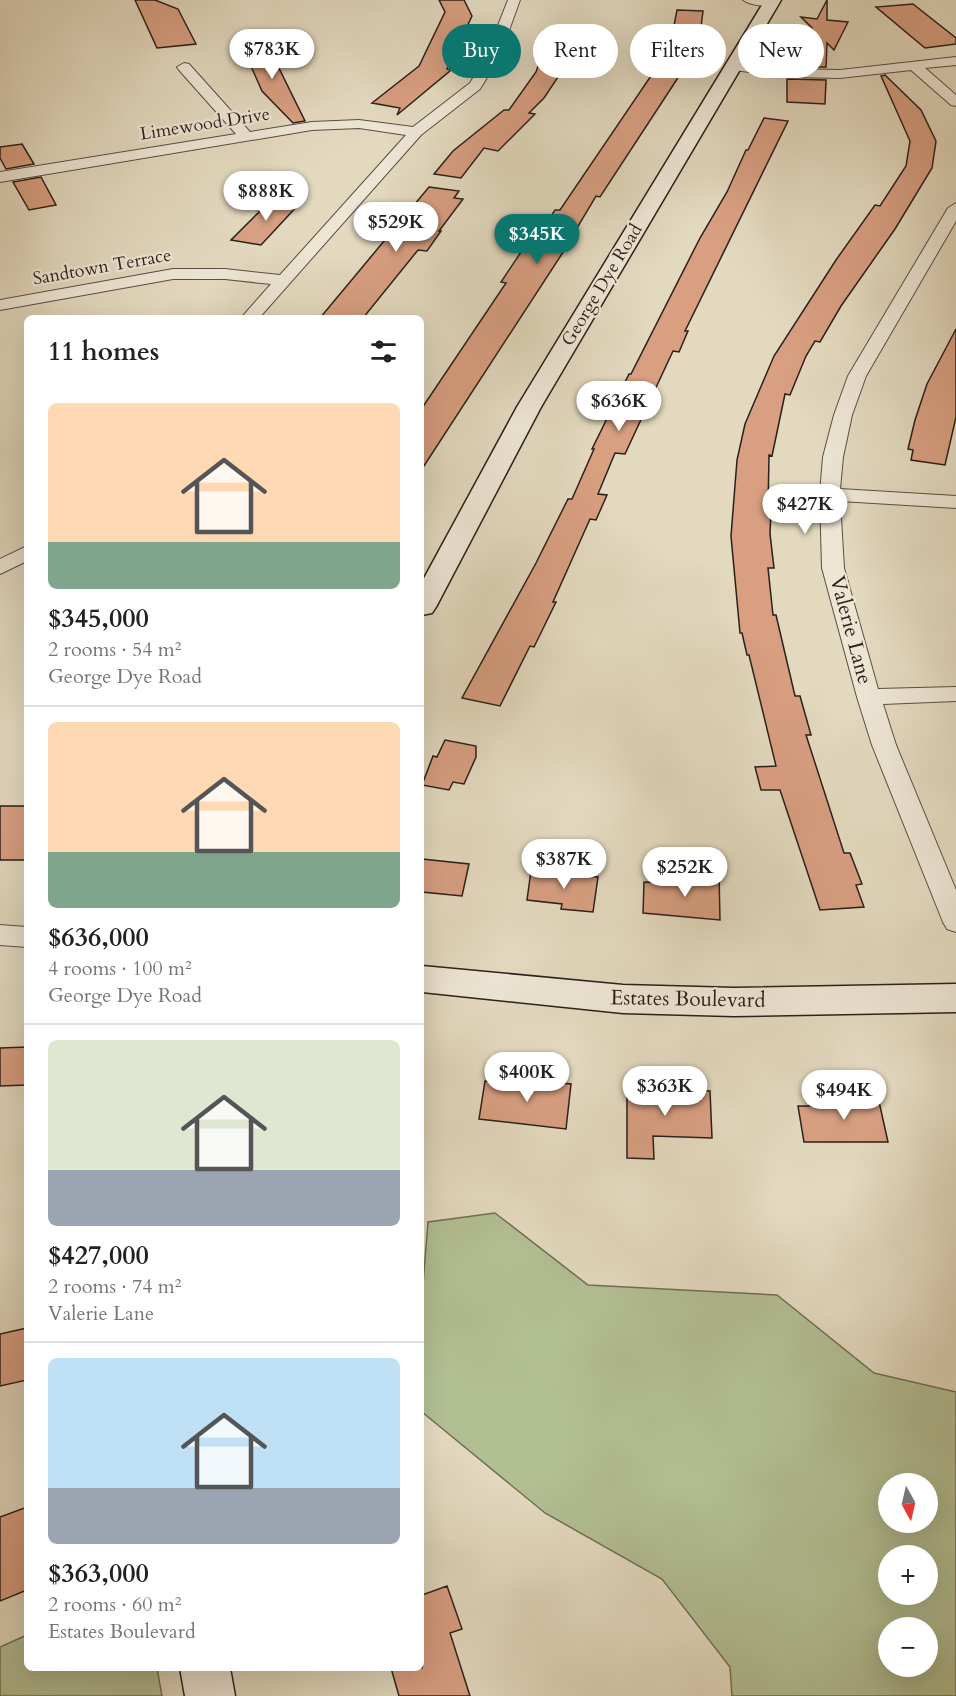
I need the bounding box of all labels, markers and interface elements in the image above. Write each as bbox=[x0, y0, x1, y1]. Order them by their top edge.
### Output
chip: Buy bbox=[442, 24, 521, 78]
chip: Rent bbox=[533, 24, 618, 78]
chip: Filters bbox=[630, 24, 726, 78]
chip: New bbox=[738, 24, 824, 78]
pin: $783K bbox=[230, 29, 314, 80]
text: $783K bbox=[243, 35, 301, 62]
street label: Limewood Drive bbox=[138, 101, 272, 147]
pin: $888K bbox=[224, 171, 308, 222]
text: $888K bbox=[237, 177, 295, 204]
pin: $529K bbox=[354, 202, 438, 253]
text: $529K bbox=[367, 208, 425, 235]
pin: $345K bbox=[495, 214, 579, 265]
street label: George Dye Road bbox=[556, 219, 649, 351]
text: $345K bbox=[508, 220, 566, 247]
street label: Sandtown Terrace bbox=[31, 243, 173, 291]
text: 11 homes bbox=[48, 334, 159, 369]
icon: filters bbox=[367, 335, 400, 368]
pin: $636K bbox=[577, 381, 661, 432]
text: $636K bbox=[590, 387, 648, 414]
icon: home bbox=[170, 442, 278, 550]
pin: $427K bbox=[763, 484, 847, 535]
text: $427K bbox=[776, 490, 834, 517]
street label: Valerie Lane bbox=[823, 572, 879, 688]
text: $345,000 bbox=[48, 601, 149, 636]
text: 2 rooms · 54 m² bbox=[48, 636, 181, 663]
text: George Dye Road bbox=[48, 663, 202, 690]
icon: home bbox=[170, 761, 278, 869]
pin: $387K bbox=[522, 839, 606, 890]
text: $387K bbox=[535, 845, 593, 872]
pin: $252K bbox=[643, 847, 727, 898]
text: $252K bbox=[656, 853, 714, 880]
text: $636,000 bbox=[48, 920, 149, 955]
text: 4 rooms · 100 m² bbox=[48, 955, 192, 982]
text: George Dye Road bbox=[48, 982, 202, 1009]
street label: Estates Boulevard bbox=[610, 983, 766, 1015]
pin: $400K bbox=[485, 1052, 569, 1103]
text: $400K bbox=[498, 1058, 556, 1085]
pin: $363K bbox=[623, 1066, 707, 1117]
pin: $494K bbox=[802, 1070, 886, 1121]
text: $363K bbox=[636, 1072, 694, 1099]
text: $494K bbox=[815, 1076, 873, 1103]
icon: home bbox=[170, 1079, 278, 1187]
text: $427,000 bbox=[48, 1238, 149, 1273]
text: 2 rooms · 74 m² bbox=[48, 1273, 181, 1300]
text: Valerie Lane bbox=[48, 1300, 154, 1327]
icon: home bbox=[170, 1397, 278, 1505]
north arrow bbox=[878, 1473, 938, 1533]
map controls bbox=[878, 1473, 938, 1677]
button: + bbox=[878, 1545, 938, 1605]
text: $363,000 bbox=[48, 1556, 149, 1591]
text: 2 rooms · 60 m² bbox=[48, 1591, 181, 1618]
button: − bbox=[878, 1617, 938, 1677]
text: Estates Boulevard bbox=[48, 1618, 196, 1645]

